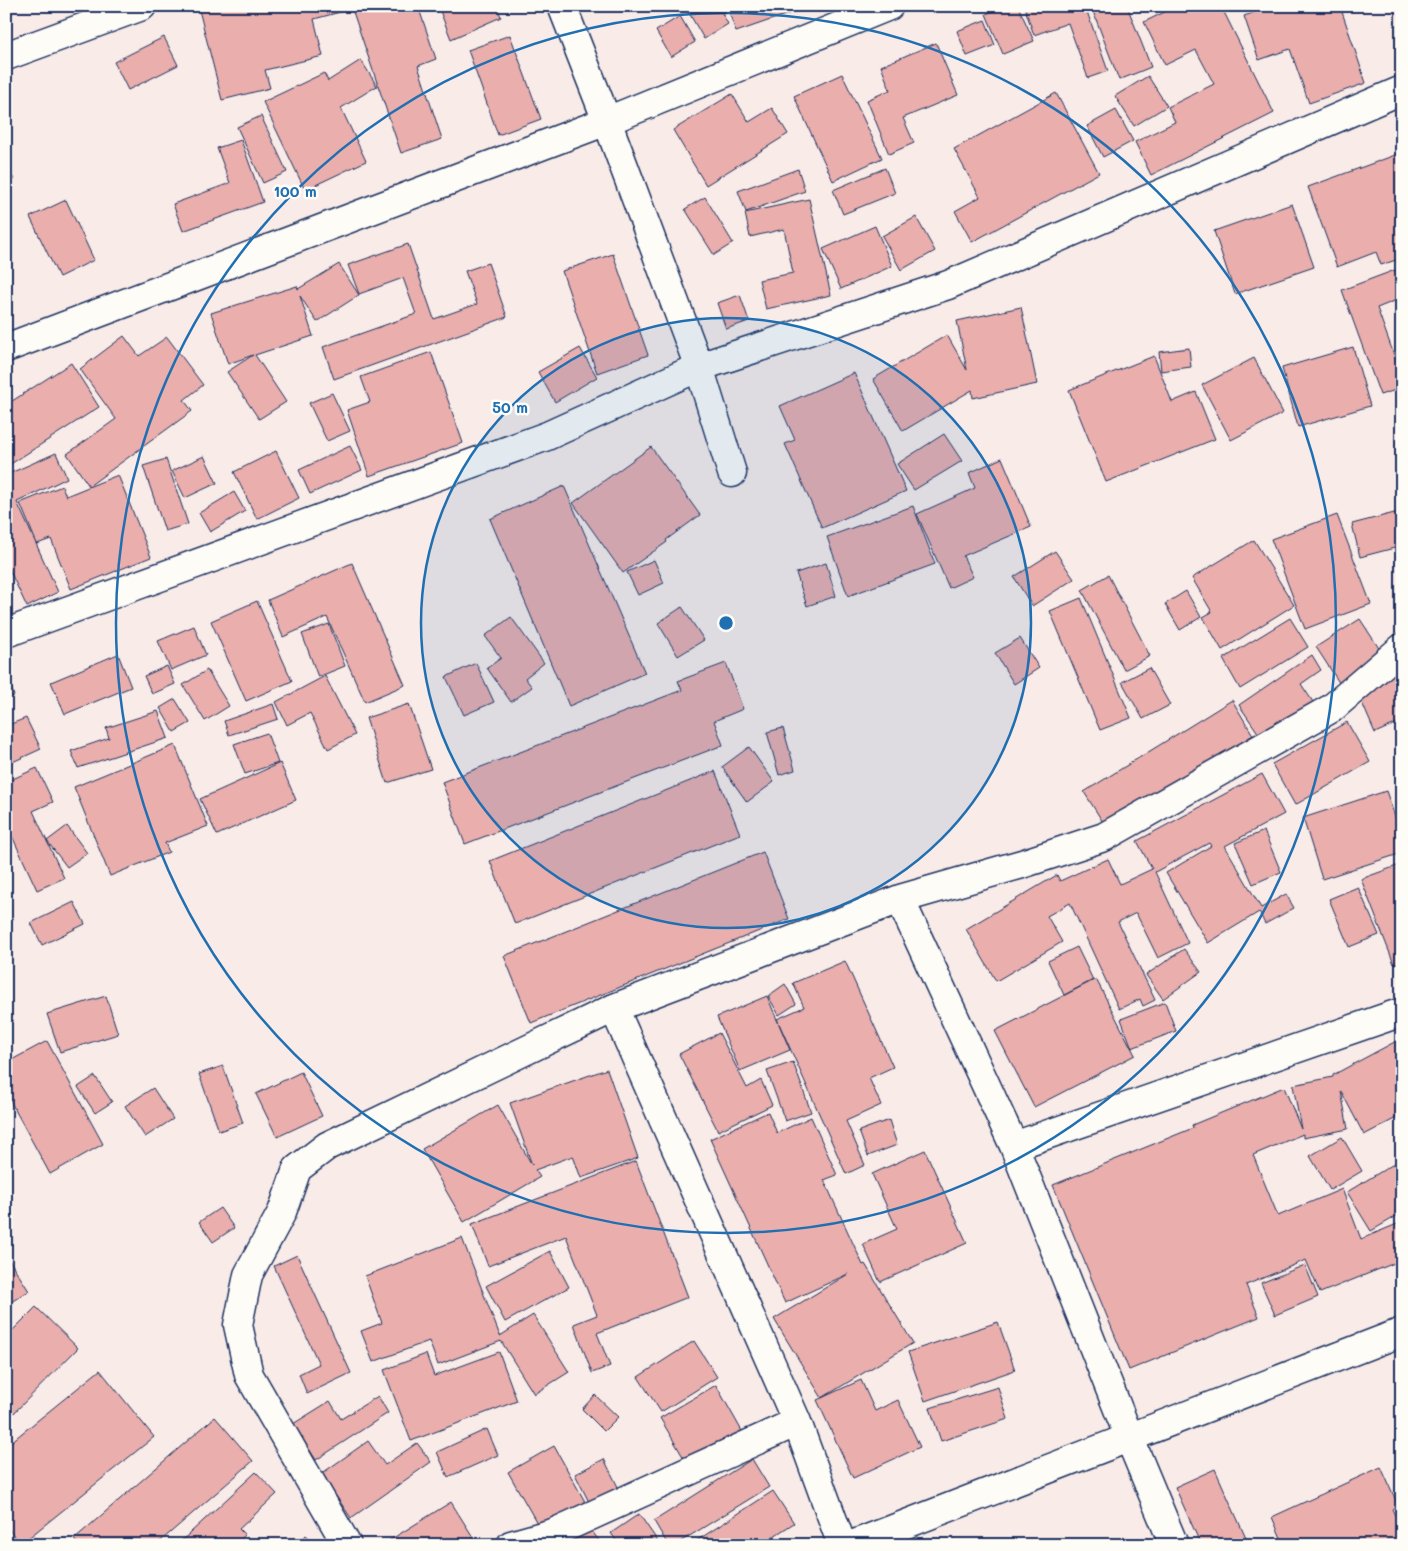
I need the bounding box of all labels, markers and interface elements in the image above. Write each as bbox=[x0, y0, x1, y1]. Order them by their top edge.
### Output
text: 100 m bbox=[273, 181, 317, 201]
text: 50 m bbox=[492, 397, 528, 417]
centre of rings bbox=[717, 614, 735, 632]

